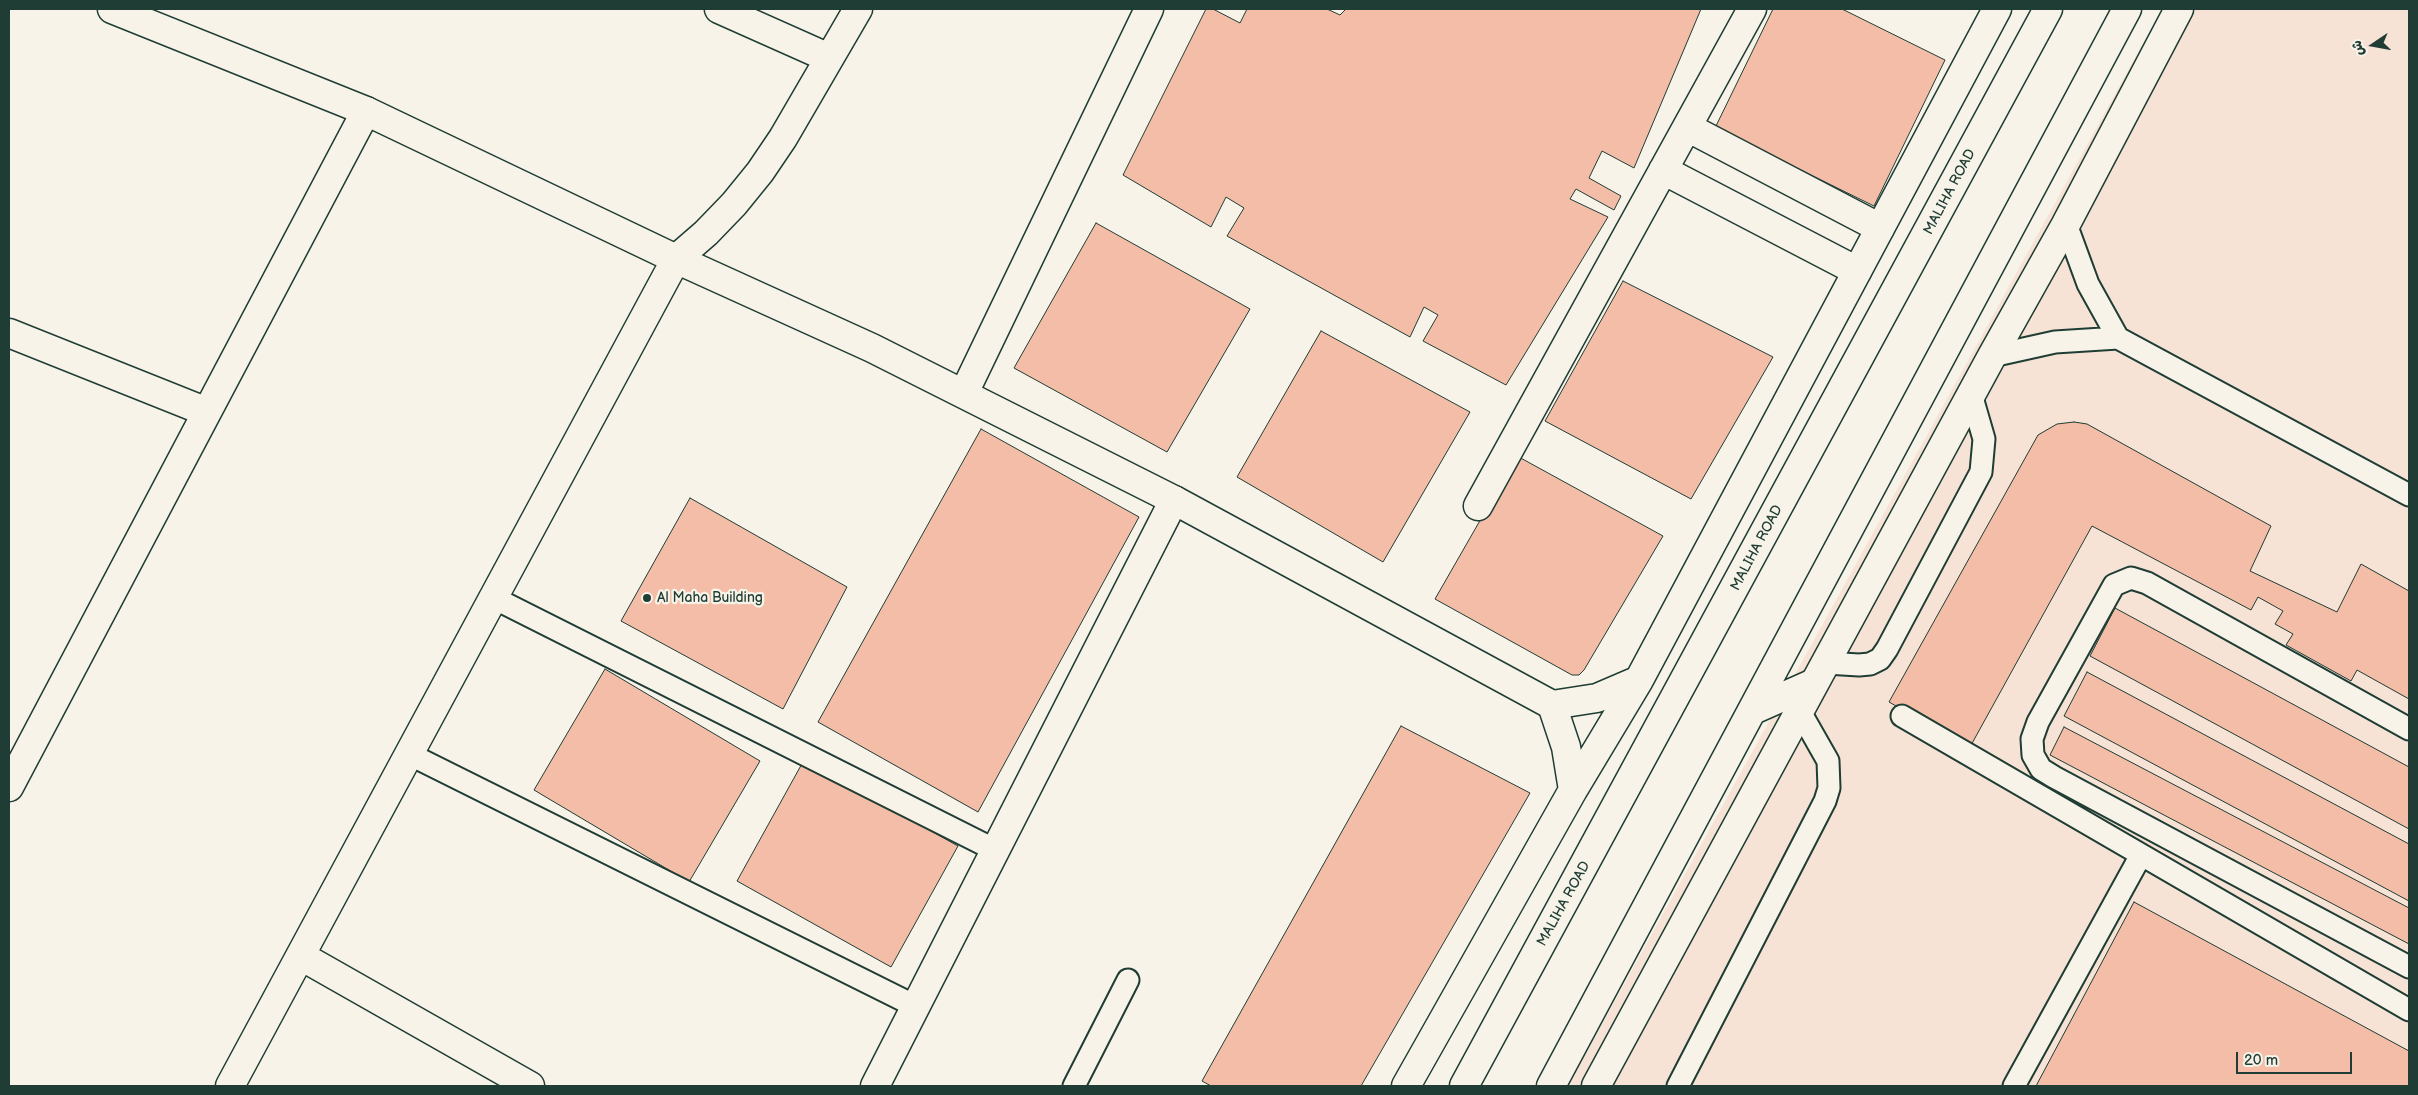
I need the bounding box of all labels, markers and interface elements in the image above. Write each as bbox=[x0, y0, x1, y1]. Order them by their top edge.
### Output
north arrow bbox=[2348, 20, 2398, 70]
text: ش bbox=[2348, 39, 2368, 58]
street label: MALIHA ROAD bbox=[1920, 146, 1980, 238]
street label: MALIHA ROAD bbox=[1727, 502, 1787, 594]
place label: Al Maha Building bbox=[657, 590, 763, 606]
marker: Al Maha Building bbox=[641, 592, 653, 604]
street label: MALIHA ROAD bbox=[1534, 859, 1594, 949]
scale bar bbox=[2238, 1042, 2354, 1074]
text: 20 m bbox=[2244, 1051, 2278, 1070]

